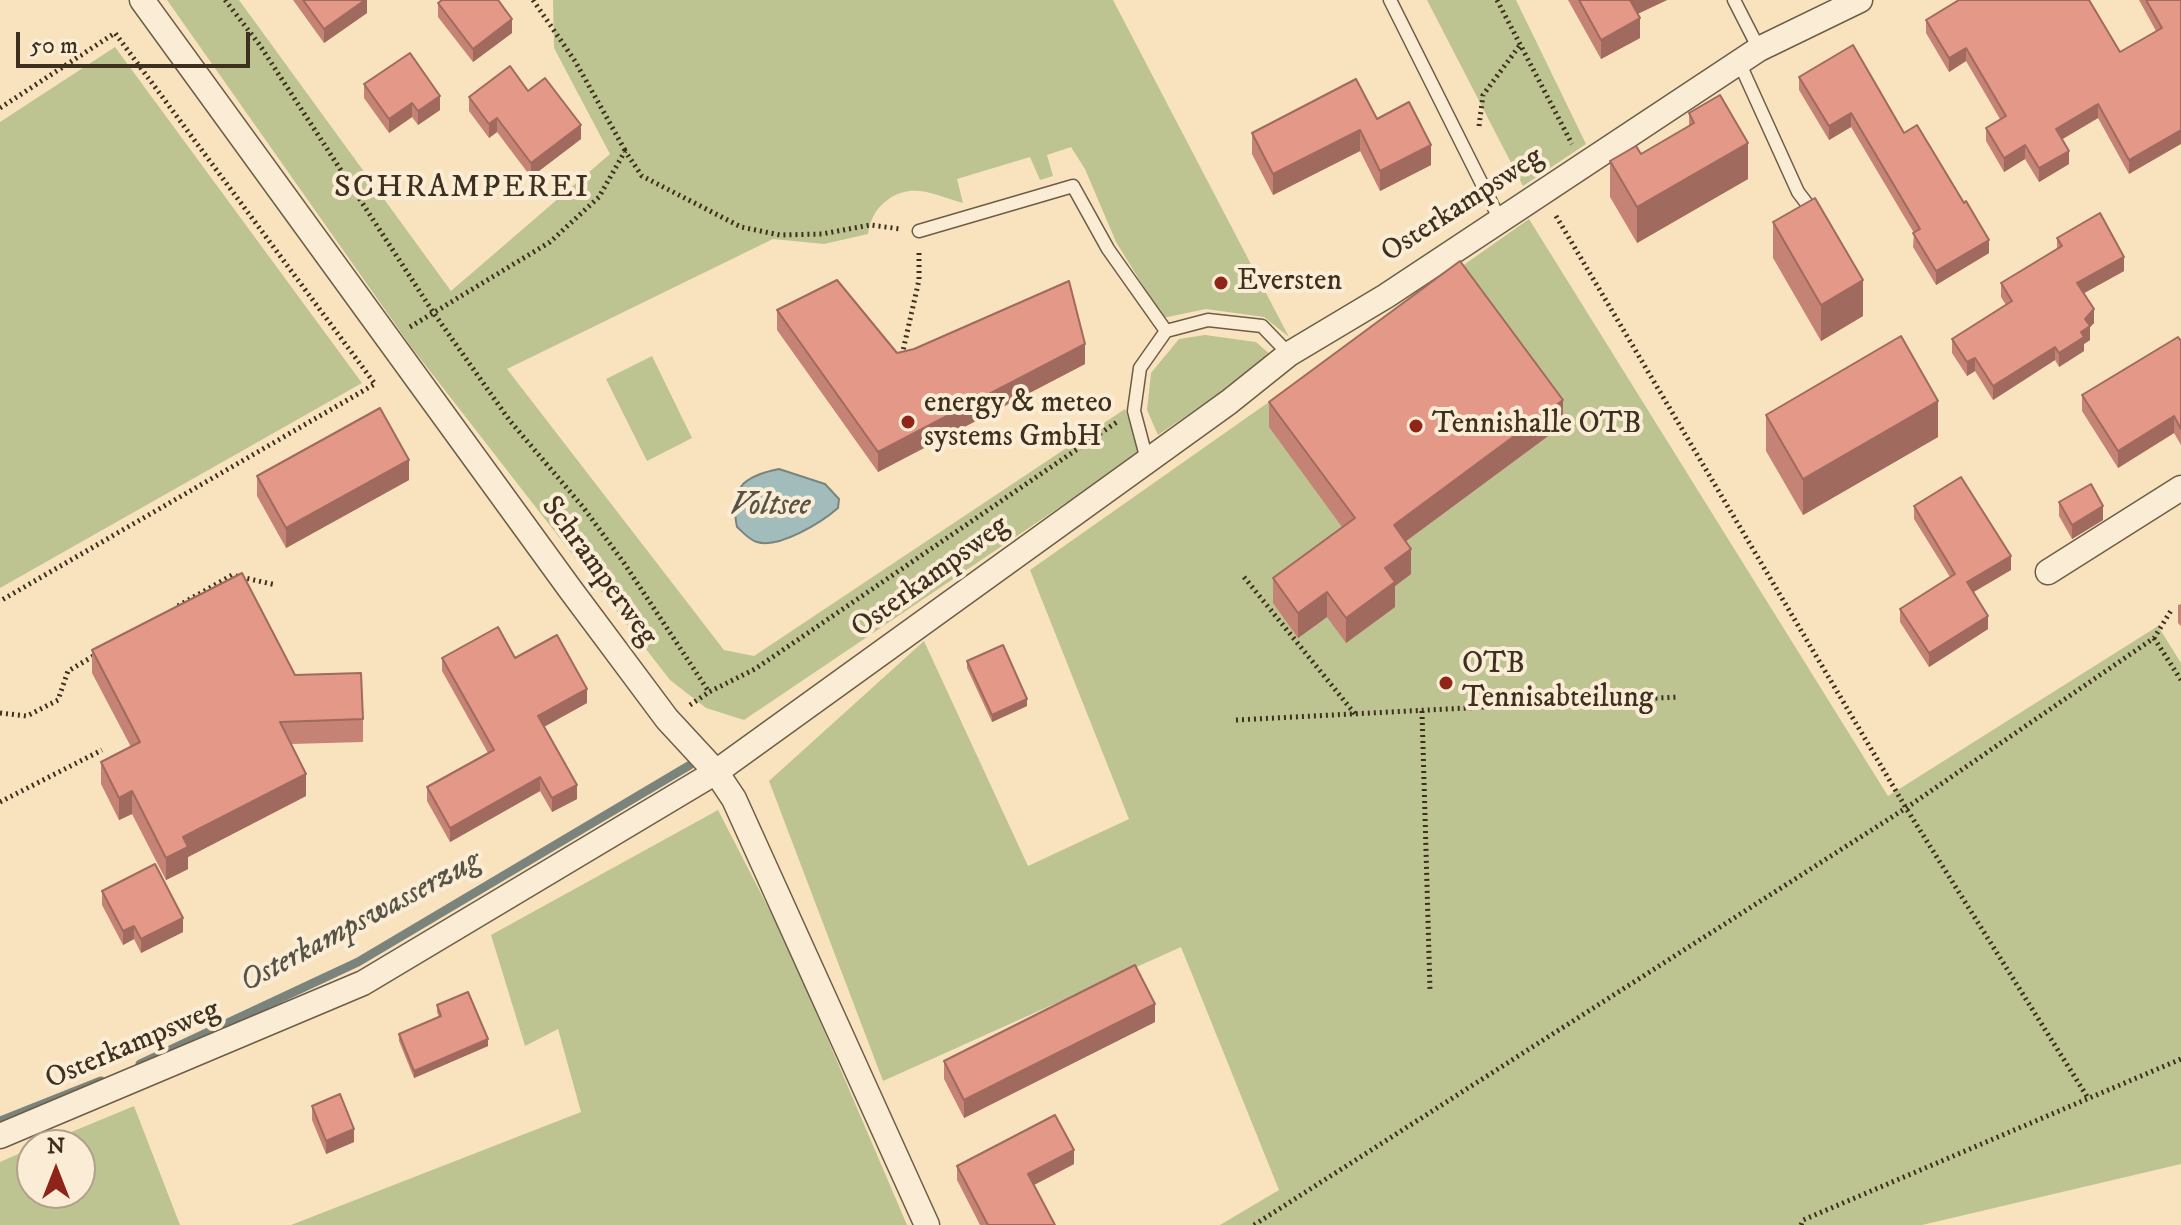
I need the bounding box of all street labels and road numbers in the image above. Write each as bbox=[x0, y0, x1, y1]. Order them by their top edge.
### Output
street label: Osterkampsweg bbox=[1375, 140, 1551, 272]
street label: Schramperweg bbox=[532, 490, 664, 654]
street label: Osterkampsweg bbox=[845, 509, 1017, 647]
street label: Osterkampsweg bbox=[40, 993, 226, 1099]

